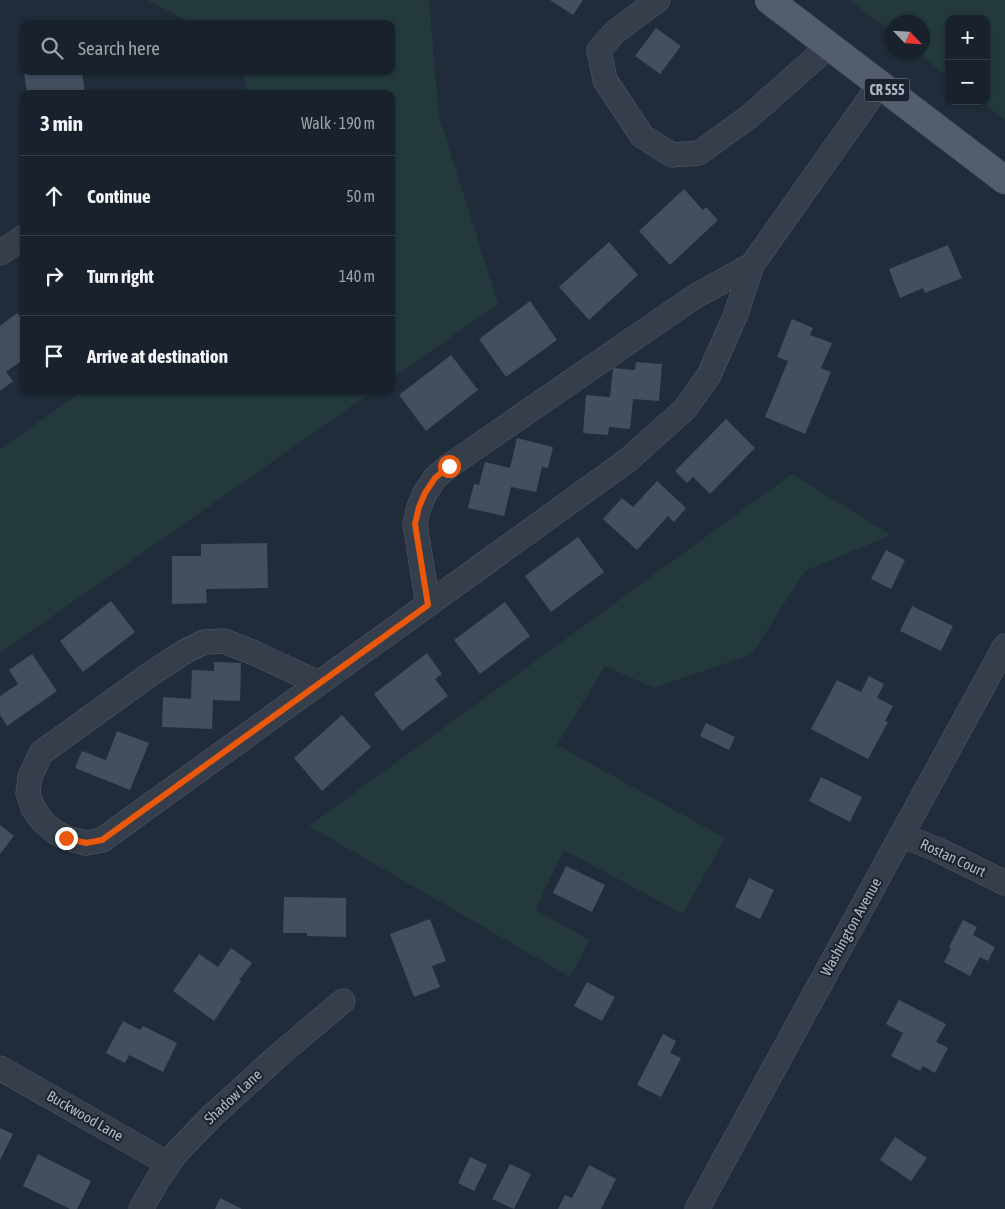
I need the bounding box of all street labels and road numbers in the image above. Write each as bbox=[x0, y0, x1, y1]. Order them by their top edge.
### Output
road number: CR 555 bbox=[864, 78, 910, 102]
street label: Rostan Court bbox=[918, 835, 989, 880]
street label: Washington Avenue bbox=[817, 875, 885, 979]
street label: Shadow Lane bbox=[200, 1066, 265, 1128]
street label: Buckwood Lane bbox=[44, 1087, 127, 1144]

